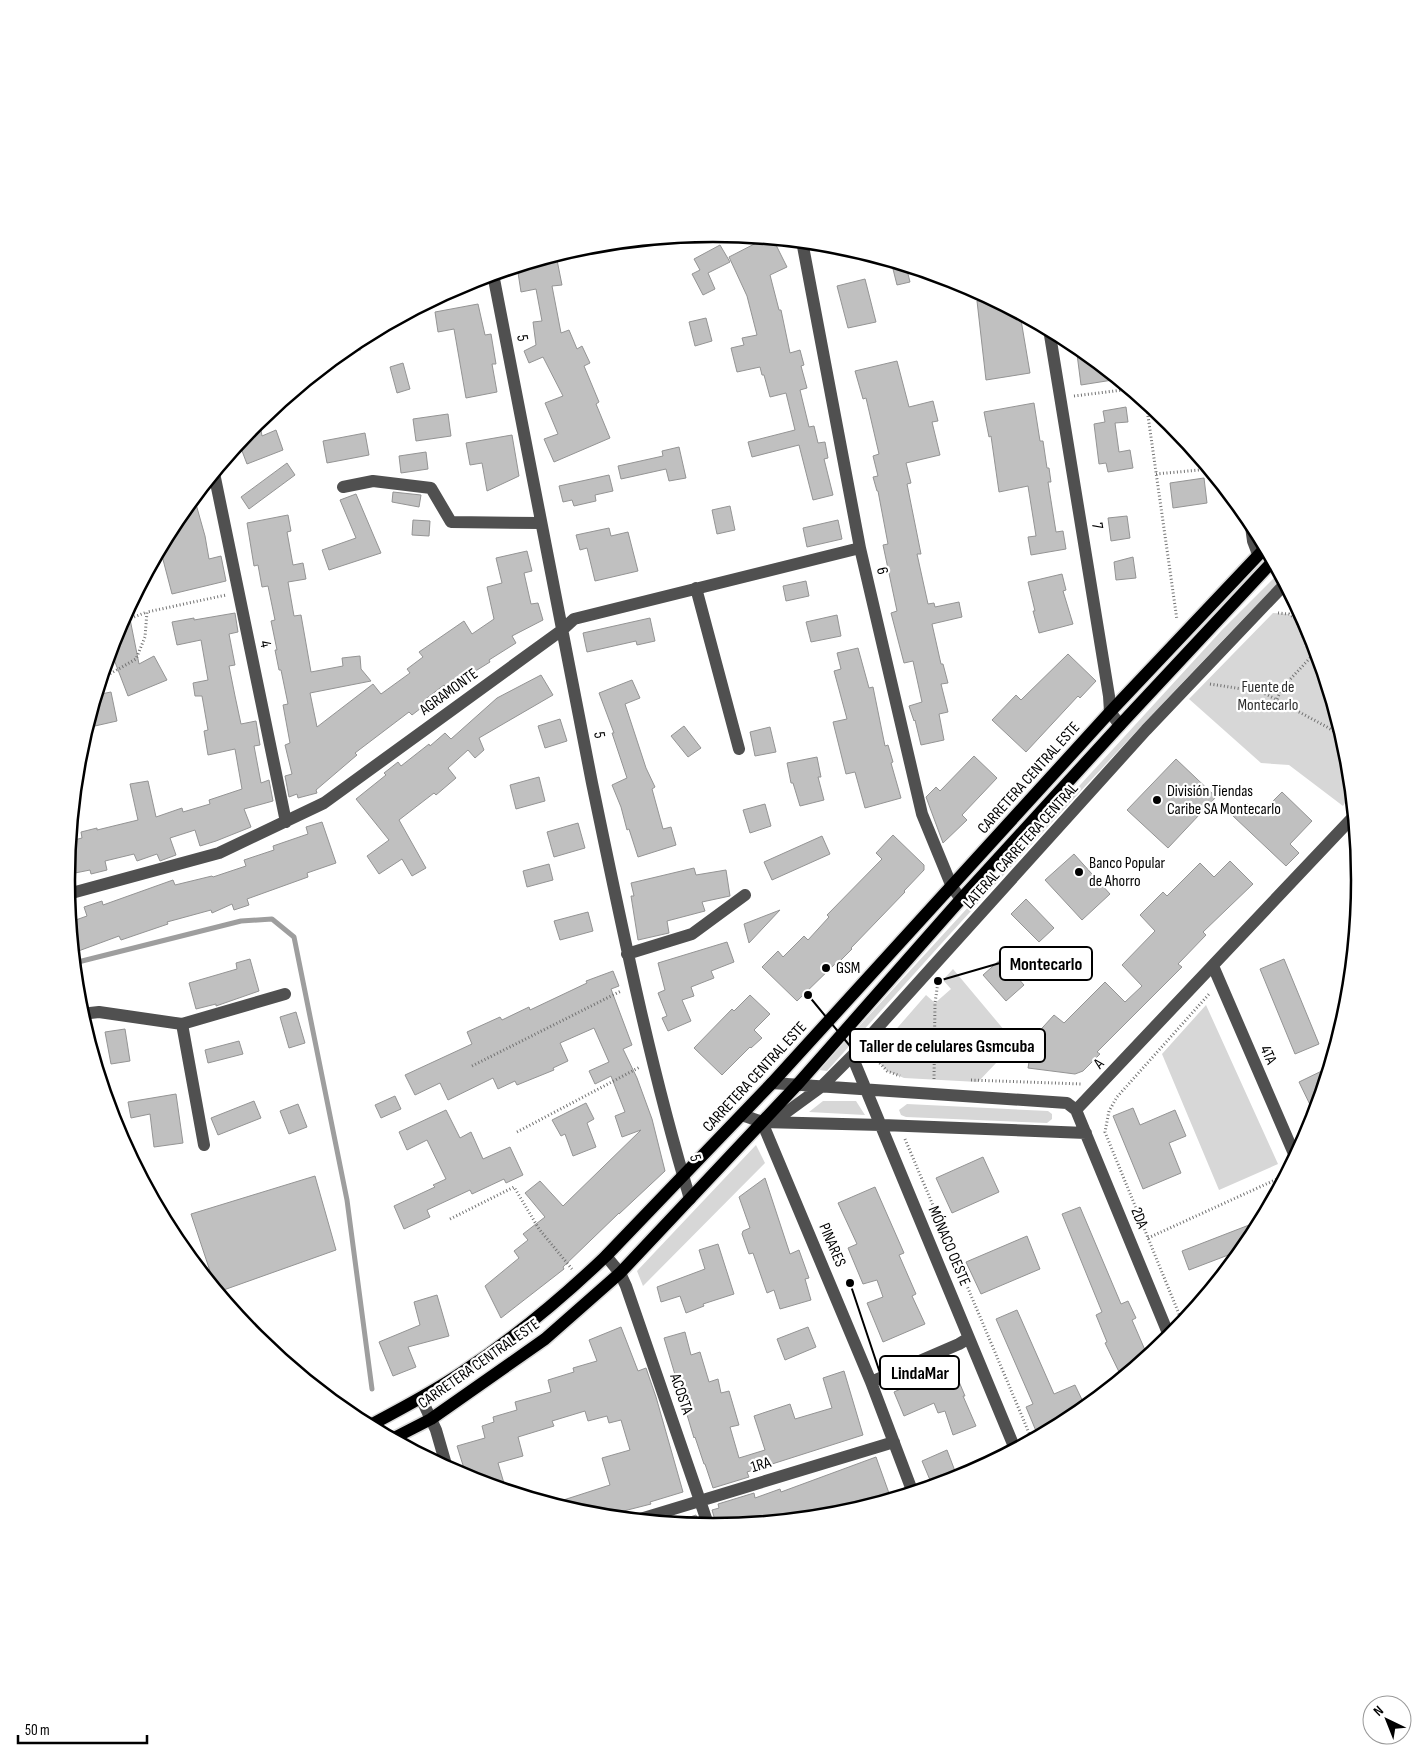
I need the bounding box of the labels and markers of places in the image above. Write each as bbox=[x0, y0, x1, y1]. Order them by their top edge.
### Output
place label: División Tiendas Caribe SA Montecarlo bbox=[1167, 782, 1281, 819]
marker: División Tiendas Caribe SA Montecarlo bbox=[1151, 794, 1163, 806]
place label: Banco Popular de Ahorro bbox=[1089, 854, 1166, 891]
marker: Banco Popular de Ahorro bbox=[1073, 866, 1085, 878]
callout: Montecarlo bbox=[1000, 947, 1092, 980]
place label: GSM bbox=[836, 959, 860, 978]
marker: GSM bbox=[820, 962, 832, 974]
callout: Taller de celulares Gsmcuba bbox=[850, 1029, 1045, 1062]
callout: LindaMar bbox=[880, 1356, 959, 1389]

